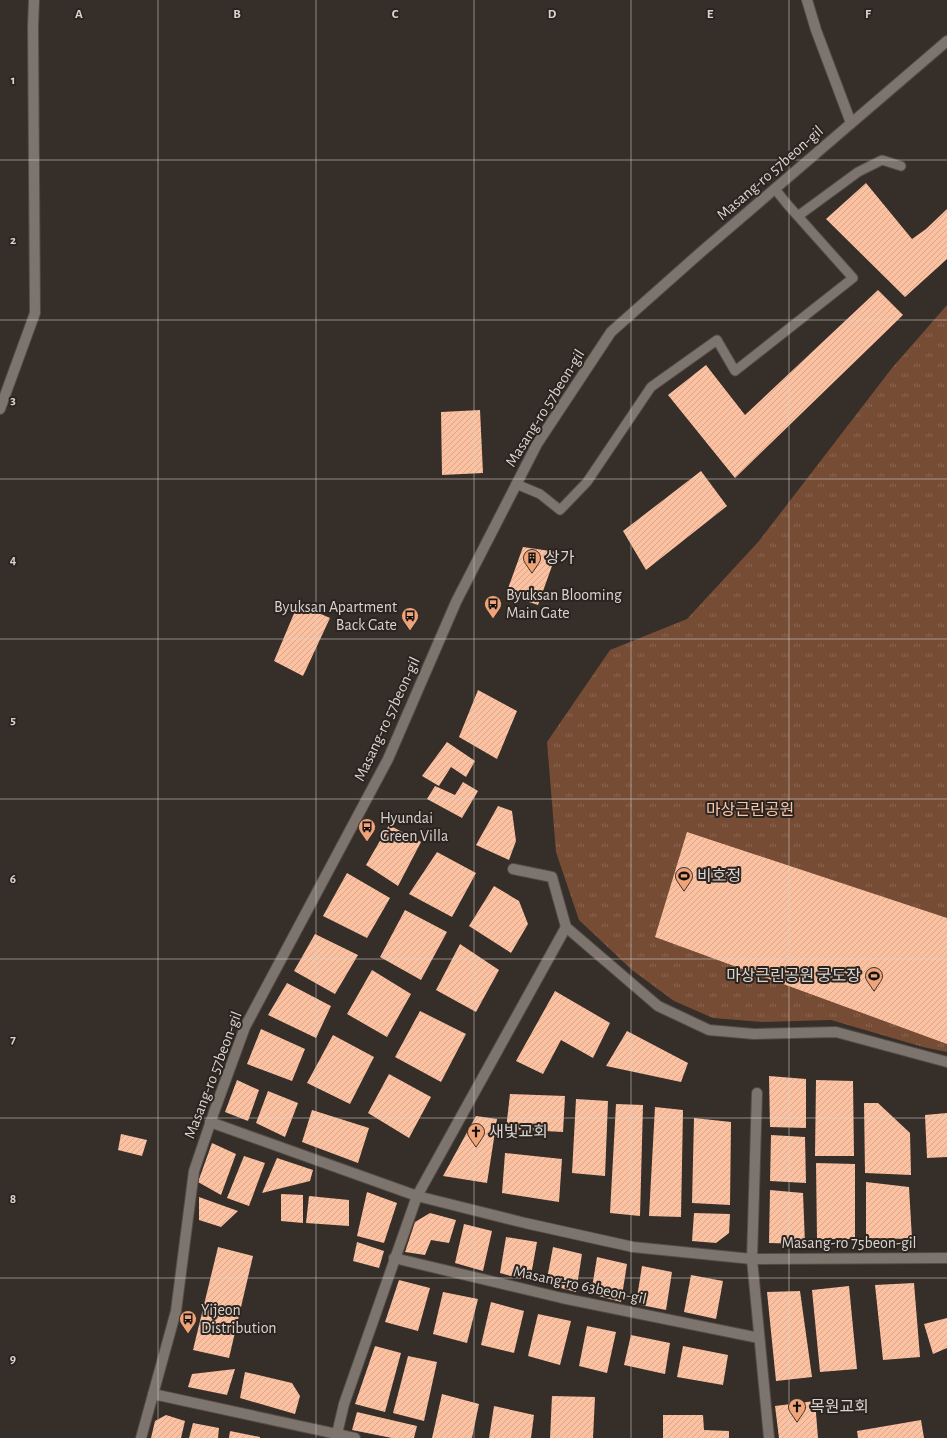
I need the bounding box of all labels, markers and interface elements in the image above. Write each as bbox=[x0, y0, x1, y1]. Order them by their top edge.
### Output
text: A bbox=[75, 8, 83, 21]
text: B bbox=[233, 8, 241, 21]
text: C bbox=[392, 8, 399, 21]
text: D bbox=[548, 8, 557, 21]
text: E bbox=[707, 8, 714, 21]
text: F bbox=[865, 8, 872, 21]
text: 1 bbox=[11, 74, 15, 87]
street label: Masang-ro 57beon-gil bbox=[714, 123, 826, 223]
text: 2 bbox=[10, 234, 16, 247]
street label: Masang-ro 57beon-gil bbox=[502, 346, 588, 470]
text: 3 bbox=[10, 394, 16, 407]
building icon: 상가 bbox=[522, 548, 542, 573]
place label: 상가 bbox=[545, 550, 575, 566]
text: 4 bbox=[10, 554, 17, 567]
place label: Byuksan Blooming Main Gate bbox=[506, 587, 622, 621]
bus stop icon: Byuksan Blooming Main Gate bbox=[483, 594, 503, 619]
place label: Byuksan Apartment Back Gate bbox=[274, 599, 397, 633]
bus stop icon: Byuksan Apartment Back Gate bbox=[400, 606, 420, 631]
street label: Masang-ro 57beon-gil bbox=[351, 654, 423, 784]
text: 5 bbox=[10, 714, 16, 727]
park label: 마상근린공원 bbox=[706, 802, 794, 818]
place label: Hyundai Green Villa bbox=[380, 810, 448, 844]
bus stop icon: Hyundai Green Villa bbox=[357, 817, 377, 842]
sports icon: 비호정 bbox=[674, 866, 694, 891]
place label: 비호정 bbox=[697, 868, 741, 884]
text: 6 bbox=[10, 873, 16, 886]
sports icon: 마상근린공원 궁도장 bbox=[864, 966, 884, 991]
place label: 마상근린공원 궁도장 bbox=[726, 968, 861, 984]
street label: Masang-ro 57beon-gil bbox=[181, 1009, 245, 1141]
text: 7 bbox=[10, 1033, 16, 1046]
church icon: 새빛교회 bbox=[466, 1122, 486, 1147]
place label: 새빛교회 bbox=[489, 1124, 548, 1140]
text: 8 bbox=[10, 1193, 16, 1206]
street label: Masang-ro 75beon-gil bbox=[781, 1235, 917, 1251]
street label: Masang-ro 63beon-gil bbox=[512, 1263, 648, 1307]
place label: Yijeon Distribution bbox=[201, 1302, 277, 1336]
bus stop icon: Yijeon Distribution bbox=[178, 1309, 198, 1334]
text: 9 bbox=[10, 1353, 16, 1366]
church icon: 목원교회 bbox=[787, 1397, 807, 1422]
place label: 목원교회 bbox=[810, 1399, 869, 1415]

